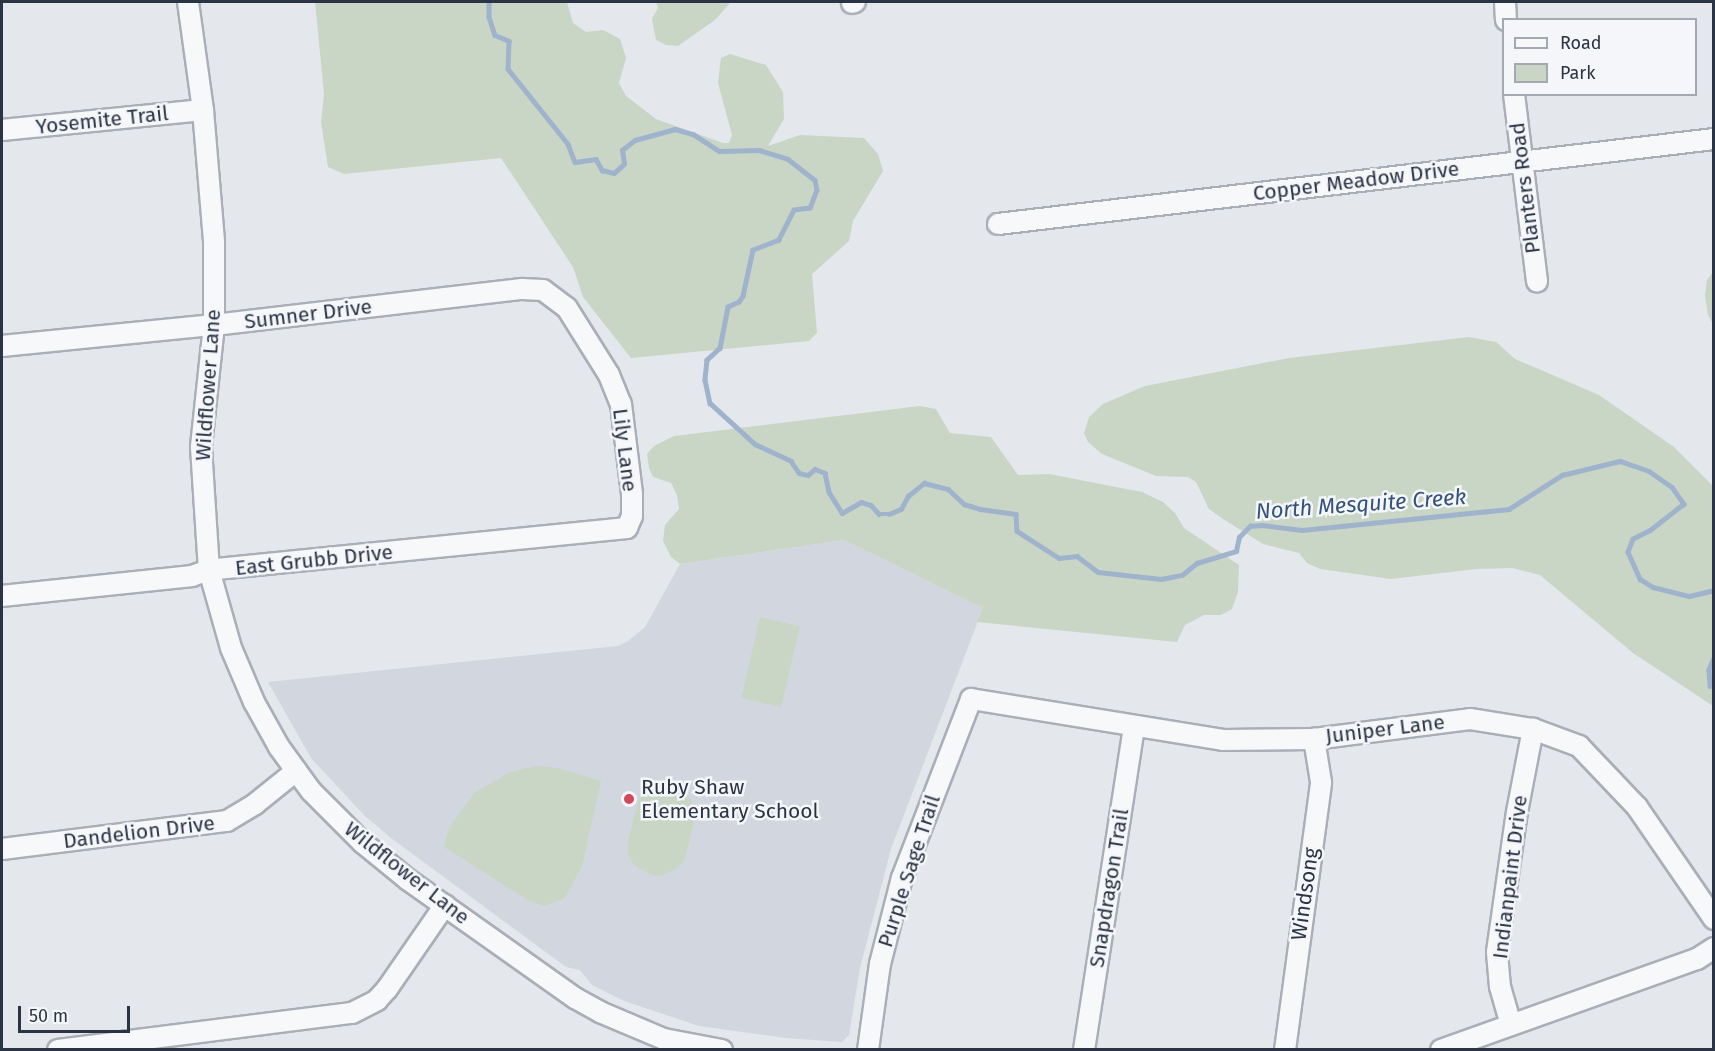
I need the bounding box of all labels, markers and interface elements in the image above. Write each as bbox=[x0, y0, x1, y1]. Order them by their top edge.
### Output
legend bbox=[1502, 18, 1697, 96]
text: Road bbox=[1560, 32, 1602, 54]
text: Park bbox=[1560, 62, 1595, 84]
street label: Yosemite Trail bbox=[34, 101, 170, 139]
street label: Planters Road bbox=[1504, 121, 1546, 255]
street label: Copper Meadow Drive bbox=[1252, 156, 1460, 206]
street label: Sumner Drive bbox=[243, 294, 373, 334]
street label: Wildflower Lane bbox=[190, 308, 226, 462]
street label: Lily Lane bbox=[607, 407, 643, 493]
water label: North Mesquite Creek bbox=[1255, 483, 1467, 525]
street label: East Grubb Drive bbox=[234, 539, 394, 581]
street label: Juniper Lane bbox=[1324, 709, 1446, 749]
place label: Ruby Shaw Elementary School bbox=[641, 774, 819, 824]
marker: Ruby Shaw Elementary School bbox=[622, 792, 636, 806]
street label: Purple Sage Trail bbox=[872, 792, 946, 950]
street label: Indianpaint Drive bbox=[1487, 794, 1533, 960]
street label: Snapdragon Trail bbox=[1084, 807, 1134, 969]
street label: Dandelion Drive bbox=[62, 810, 216, 854]
street label: Wildflower Lane bbox=[339, 816, 475, 930]
street label: Windsong bbox=[1286, 846, 1324, 942]
scale bar bbox=[21, 994, 134, 1032]
text: 50 m bbox=[29, 1005, 68, 1027]

